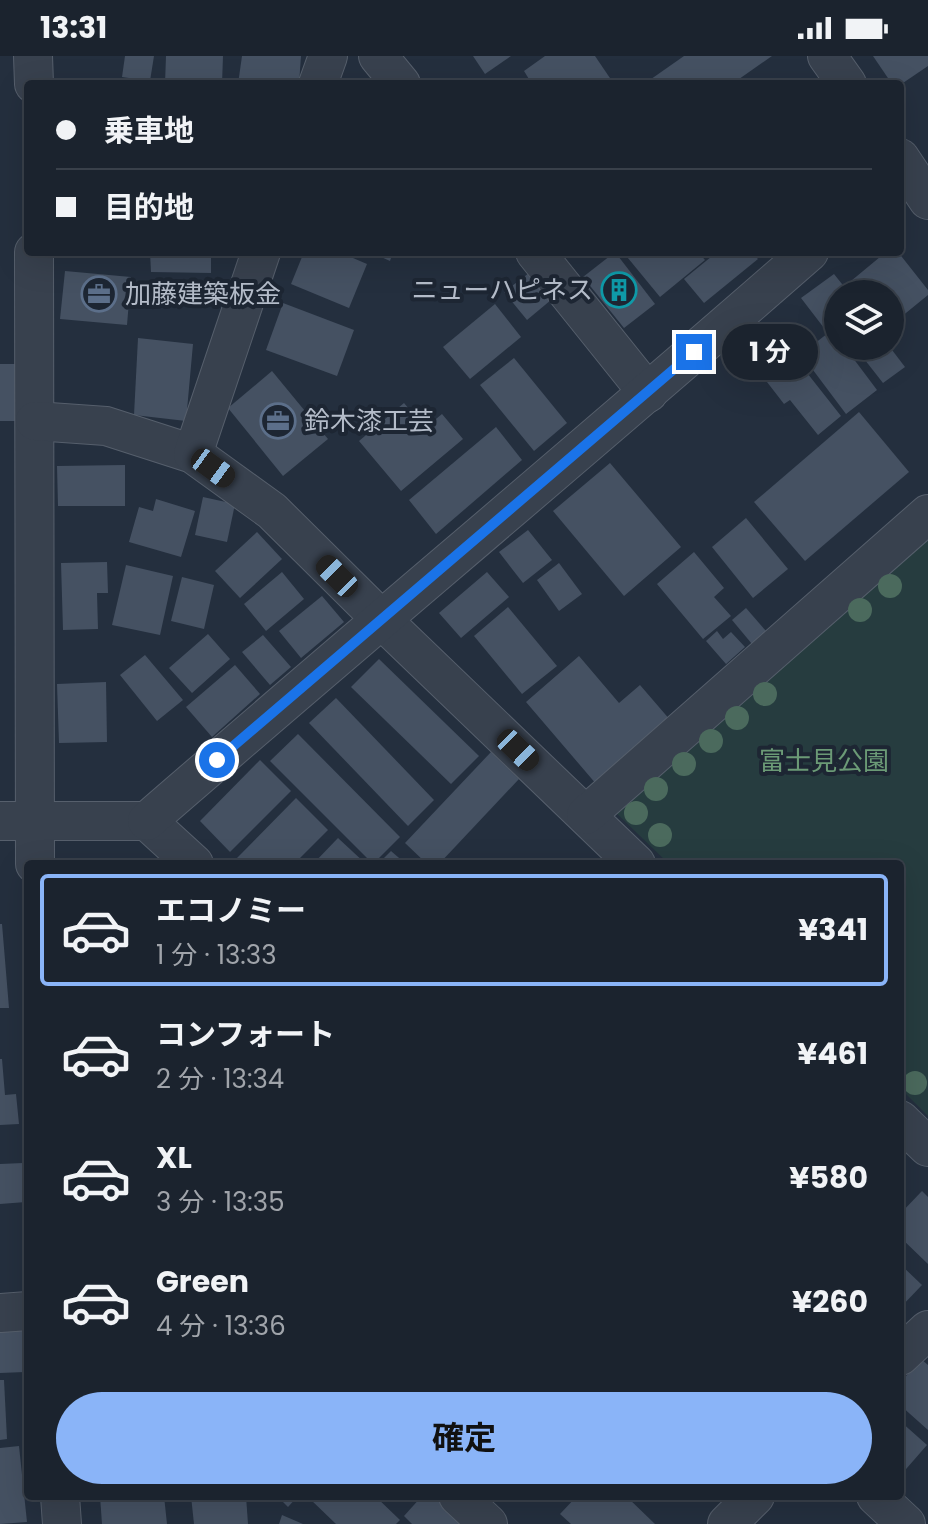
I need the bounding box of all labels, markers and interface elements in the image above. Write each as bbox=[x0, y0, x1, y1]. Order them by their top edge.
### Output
text: 13:31 bbox=[40, 6, 107, 49]
text: 乗車地 bbox=[104, 109, 194, 152]
text: 目的地 bbox=[104, 186, 194, 229]
building icon: ニューハピネス bbox=[600, 271, 638, 309]
place label: ニューハピネス bbox=[412, 272, 593, 308]
office icon: 加藤建築板金 bbox=[80, 275, 118, 313]
place label: 加藤建築板金 bbox=[125, 276, 281, 312]
map controls bbox=[824, 280, 904, 360]
button: layers bbox=[824, 280, 904, 360]
callout: 1 分 bbox=[722, 324, 818, 380]
route end bbox=[676, 334, 712, 370]
text: 1 分 bbox=[749, 334, 791, 370]
office icon: 鈴木漆工芸 bbox=[259, 402, 297, 440]
place label: 鈴木漆工芸 bbox=[304, 403, 434, 439]
car bbox=[187, 444, 239, 492]
car bbox=[312, 551, 362, 601]
car bbox=[492, 725, 544, 775]
route start bbox=[199, 742, 235, 778]
park label: 富士見公園 bbox=[759, 743, 889, 779]
text: エコノミー bbox=[156, 889, 306, 932]
icon: car bbox=[60, 894, 132, 966]
text: ¥341 bbox=[798, 908, 868, 951]
text: 1 分 · 13:33 bbox=[156, 937, 276, 973]
text: コンフォート bbox=[156, 1013, 335, 1056]
icon: car bbox=[60, 1018, 132, 1090]
text: ¥461 bbox=[797, 1032, 868, 1075]
text: 2 分 · 13:34 bbox=[156, 1061, 284, 1097]
text: XL bbox=[156, 1136, 192, 1179]
icon: car bbox=[60, 1142, 132, 1214]
text: ¥580 bbox=[789, 1156, 868, 1199]
text: 3 分 · 13:35 bbox=[156, 1184, 284, 1220]
text: Green bbox=[156, 1260, 249, 1303]
icon: car bbox=[60, 1266, 132, 1338]
text: ¥260 bbox=[792, 1280, 868, 1323]
text: 4 分 · 13:36 bbox=[156, 1308, 286, 1344]
button: 確定 bbox=[56, 1392, 872, 1484]

